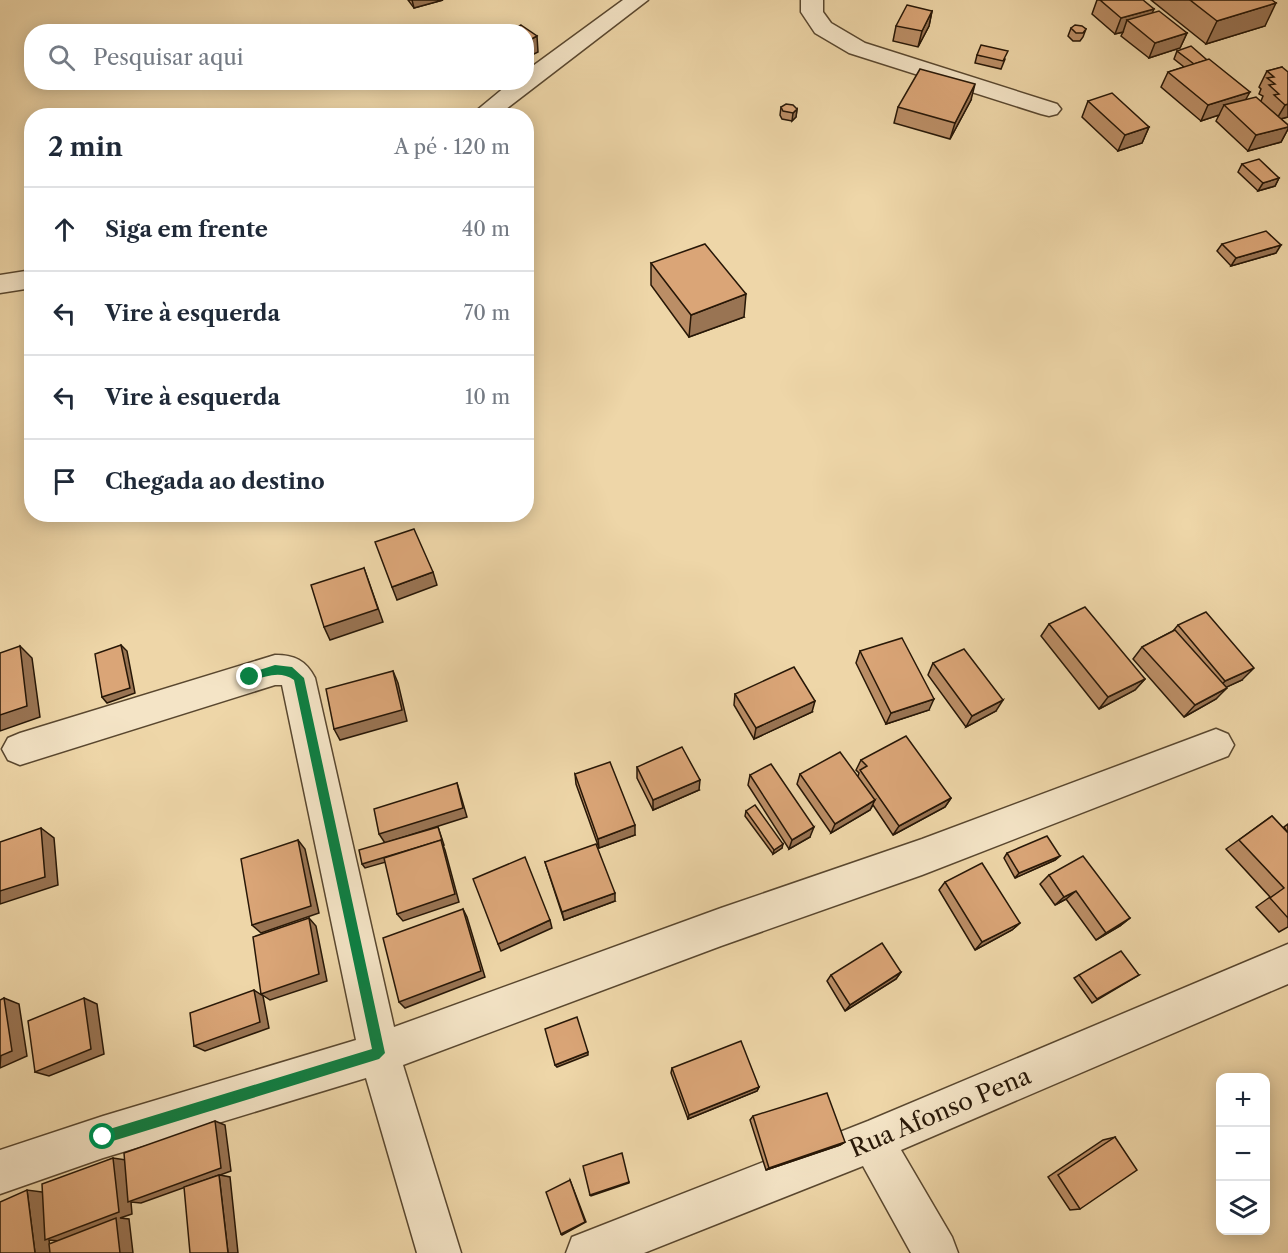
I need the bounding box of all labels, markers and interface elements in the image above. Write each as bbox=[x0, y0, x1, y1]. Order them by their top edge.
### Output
search box bbox=[24, 24, 534, 90]
icon: search bbox=[45, 41, 78, 74]
text: Pesquisar aqui bbox=[93, 44, 243, 71]
text: 2 min bbox=[48, 131, 123, 163]
text: A pé · 120 m bbox=[394, 135, 510, 159]
icon: ahead bbox=[48, 213, 81, 246]
text: Siga em frente bbox=[105, 216, 268, 243]
text: 40 m bbox=[462, 217, 510, 241]
icon: left bbox=[48, 297, 81, 330]
text: Vire à esquerda bbox=[105, 300, 280, 327]
text: 70 m bbox=[464, 301, 510, 325]
icon: left bbox=[48, 381, 81, 414]
text: Vire à esquerda bbox=[105, 384, 280, 411]
text: 10 m bbox=[465, 385, 510, 409]
icon: arrive bbox=[48, 465, 81, 498]
text: Chegada ao destino bbox=[105, 468, 325, 495]
route end bbox=[236, 663, 262, 689]
street label: Rua Afonso Pena bbox=[845, 1061, 1035, 1163]
map controls bbox=[1216, 1073, 1270, 1235]
button: + bbox=[1216, 1073, 1270, 1127]
route start bbox=[89, 1123, 115, 1149]
button: − bbox=[1216, 1127, 1270, 1181]
button: layers bbox=[1216, 1181, 1270, 1235]

